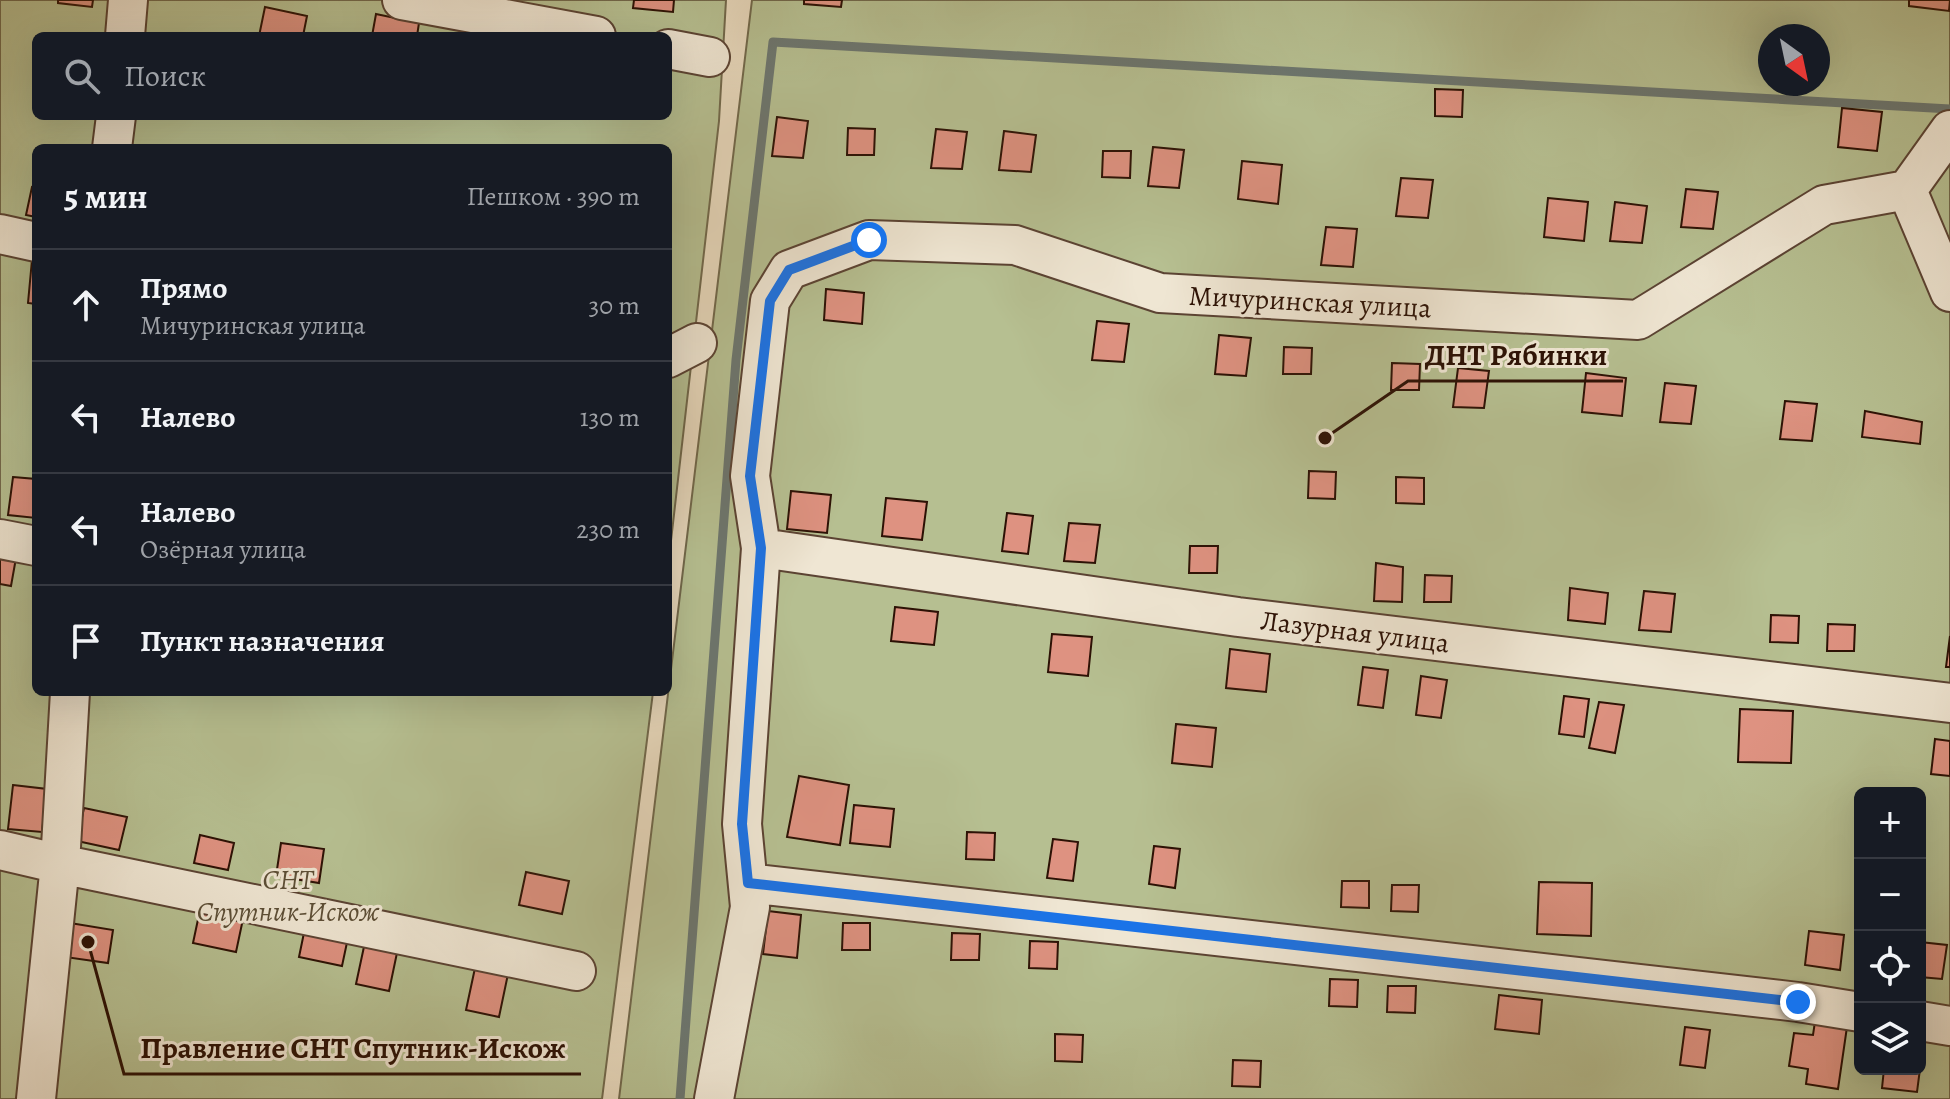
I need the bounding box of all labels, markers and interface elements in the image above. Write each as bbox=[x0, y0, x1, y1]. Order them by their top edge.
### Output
north arrow bbox=[1758, 24, 1830, 96]
search box bbox=[32, 32, 672, 120]
icon: search bbox=[60, 54, 104, 98]
text: Поиск bbox=[124, 56, 206, 96]
text: 5 мин bbox=[64, 173, 148, 220]
text: Пешком · 390 m bbox=[467, 179, 640, 214]
route start bbox=[851, 222, 887, 258]
text: Прямо bbox=[140, 268, 227, 308]
street label: Мичуринская улица bbox=[1188, 277, 1432, 327]
icon: ahead bbox=[64, 283, 108, 327]
text: 30 m bbox=[589, 288, 640, 323]
text: Мичуринская улица bbox=[140, 308, 366, 343]
callout: ДНТ Рябинки bbox=[1408, 327, 1623, 381]
text: ДНТ Рябинки bbox=[1425, 335, 1607, 375]
icon: left bbox=[64, 395, 108, 439]
text: Налево bbox=[140, 397, 235, 437]
text: 130 m bbox=[580, 400, 640, 435]
text: Налево bbox=[140, 492, 235, 532]
icon: left bbox=[64, 507, 108, 551]
text: 230 m bbox=[576, 512, 640, 547]
text: Озёрная улица bbox=[140, 532, 306, 567]
street label: Лазурная улица bbox=[1258, 602, 1451, 662]
icon: arrive bbox=[64, 619, 108, 663]
text: Пункт назначения bbox=[140, 621, 385, 661]
map controls bbox=[1854, 787, 1926, 1075]
button: + bbox=[1854, 787, 1926, 859]
button: − bbox=[1854, 859, 1926, 931]
park label: СНТ Спутник-Искож bbox=[197, 861, 380, 931]
button: locate bbox=[1854, 931, 1926, 1003]
route end bbox=[1780, 984, 1816, 1020]
button: layers bbox=[1854, 1003, 1926, 1075]
callout: Правление СНТ Спутник-Искож bbox=[124, 1020, 581, 1074]
text: Правление СНТ Спутник-Искож bbox=[140, 1028, 566, 1068]

